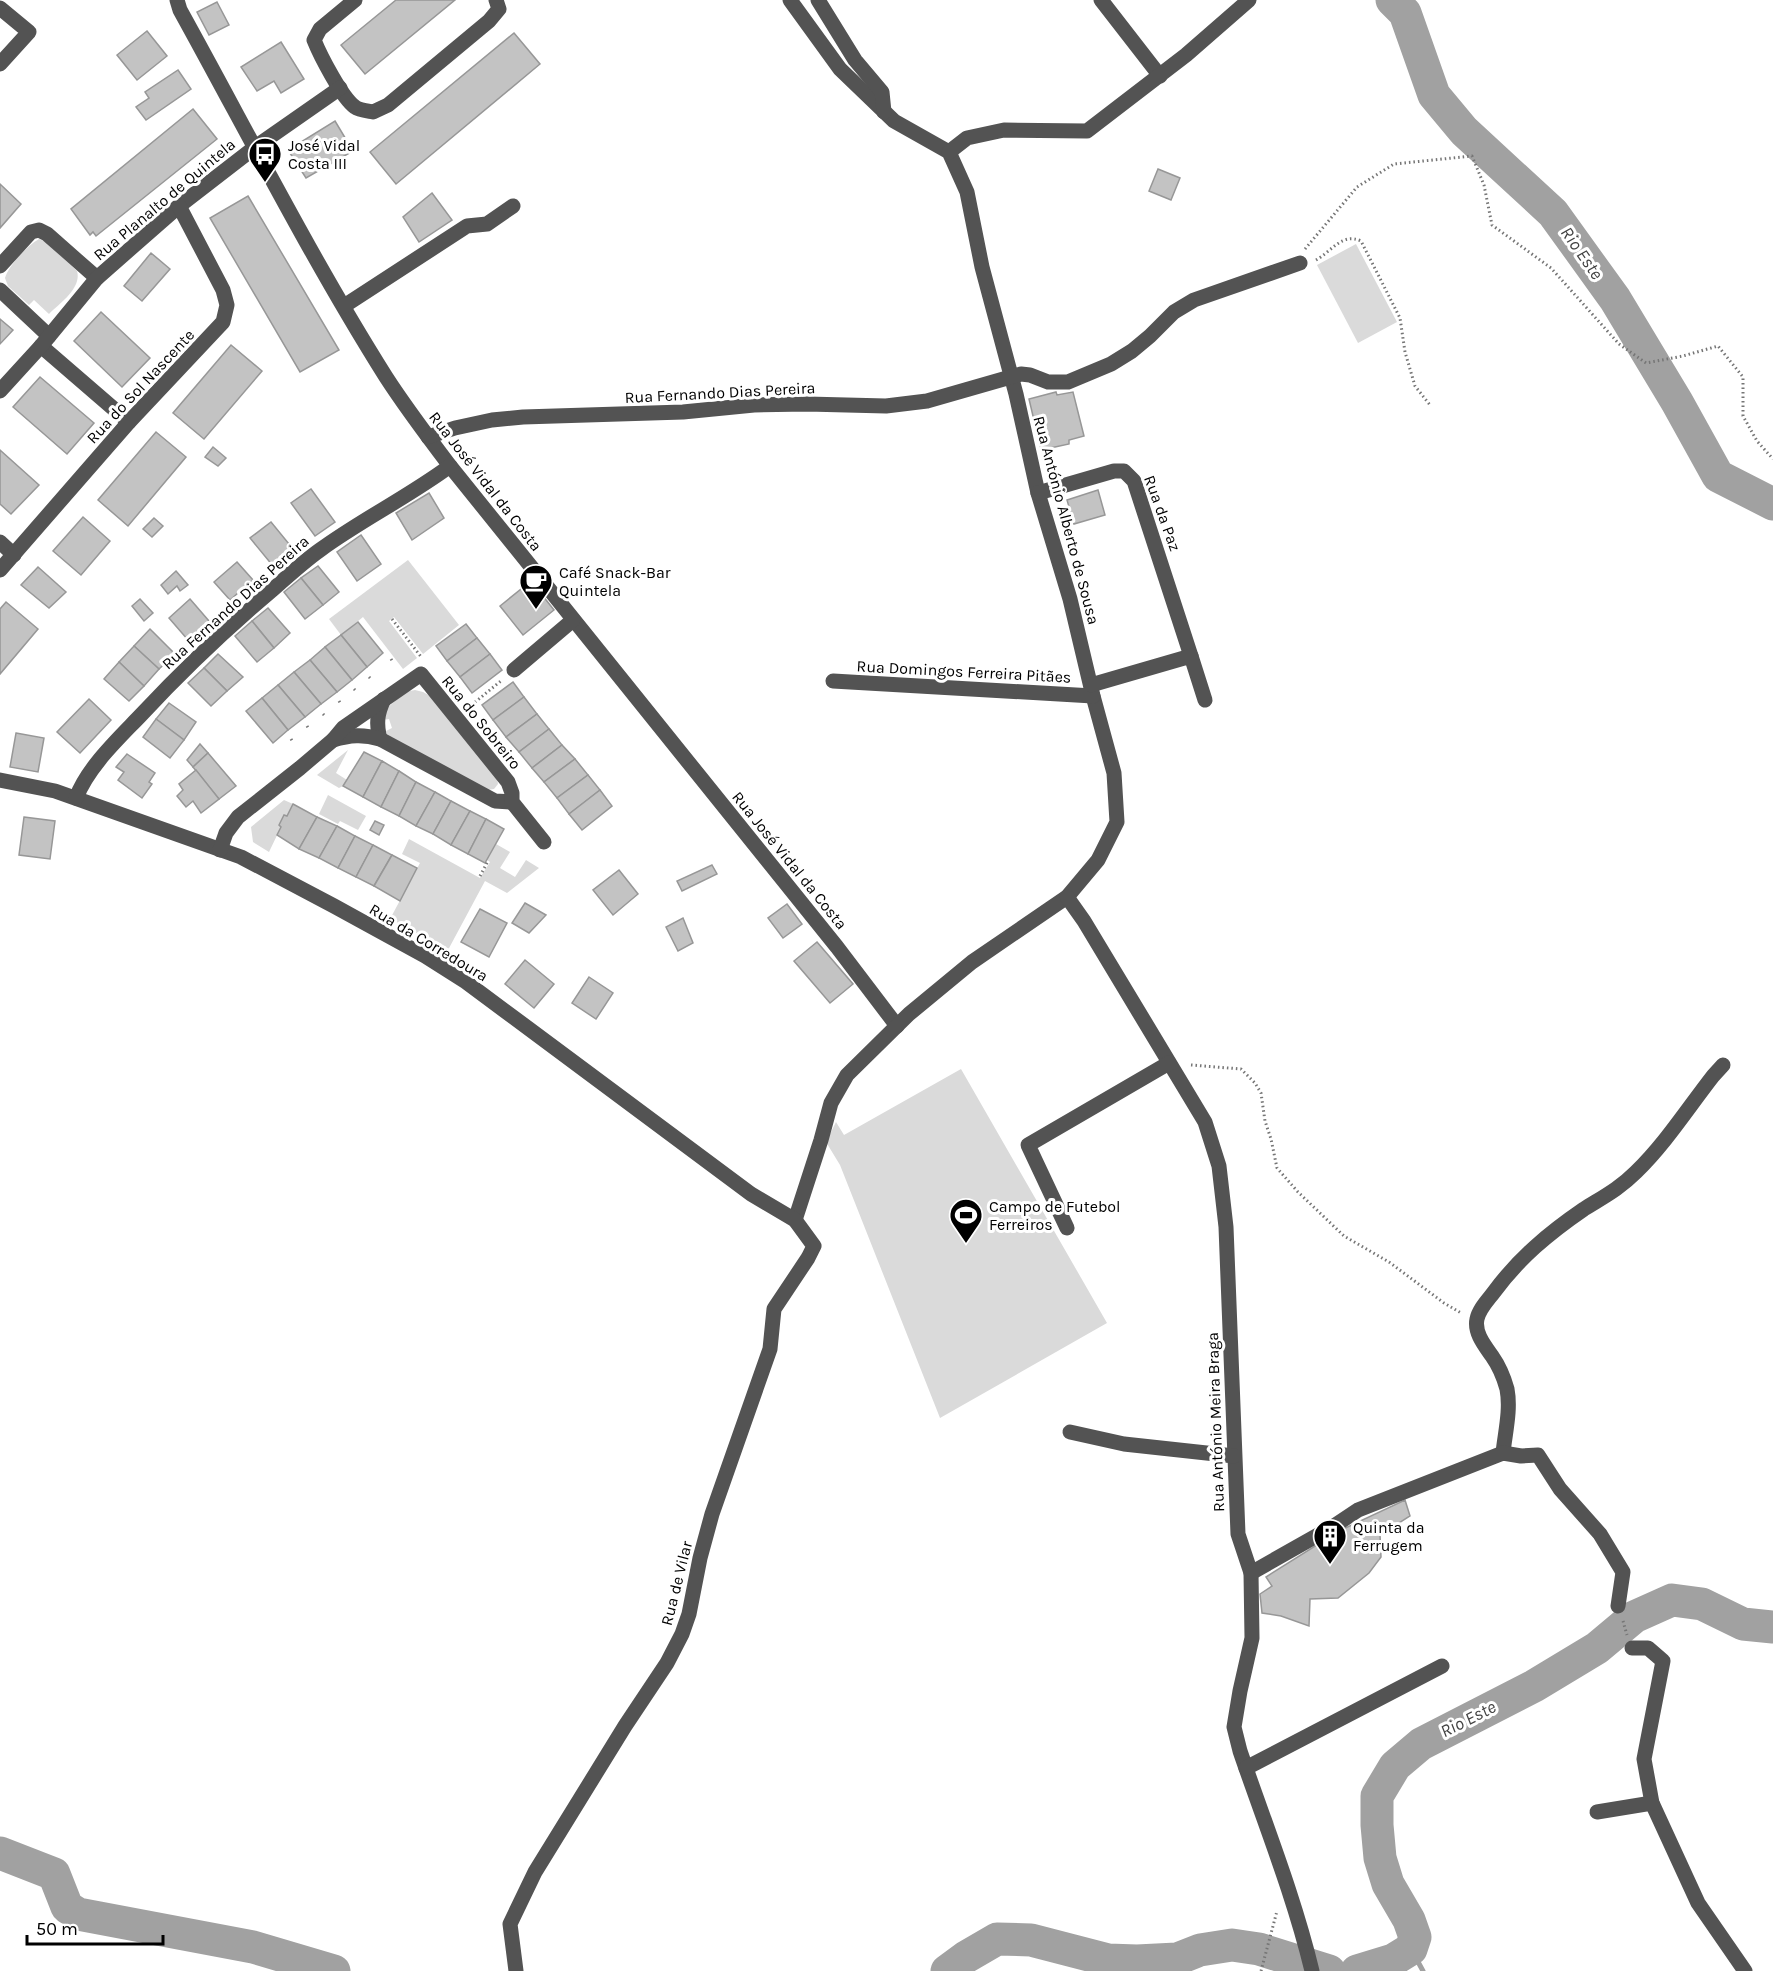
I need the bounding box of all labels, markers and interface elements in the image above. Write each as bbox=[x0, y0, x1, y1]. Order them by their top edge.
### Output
street label: Rua Planalto de Quintela bbox=[90, 134, 239, 264]
bus stop icon: José Vidal Costa III bbox=[247, 136, 283, 183]
place label: José Vidal Costa III bbox=[288, 136, 360, 173]
water label: Rio Este bbox=[1556, 222, 1608, 284]
street label: Rua do Sol Nascente bbox=[82, 325, 198, 447]
street label: Rua Fernando Dias Pereira bbox=[624, 378, 816, 407]
street label: Rua José Vidal da Costa bbox=[425, 408, 546, 555]
street label: Rua António Alberto de Sousa bbox=[1029, 414, 1104, 627]
street label: Rua da Paz bbox=[1140, 473, 1185, 554]
street label: Rua Fernando Dias Pereira bbox=[158, 531, 313, 673]
cafe icon: Café Snack-Bar Quintela bbox=[518, 563, 554, 610]
place label: Café Snack-Bar Quintela bbox=[559, 563, 671, 600]
street label: Rua Domingos Ferreira Pitães bbox=[856, 656, 1072, 687]
street label: Rua do Sobreiro bbox=[438, 672, 525, 773]
street label: Rua José Vidal da Costa bbox=[728, 788, 851, 933]
street label: Rua da Corredoura bbox=[366, 900, 492, 985]
sports icon: Campo de Futebol Ferreiros bbox=[948, 1197, 984, 1244]
place label: Campo de Futebol Ferreiros bbox=[989, 1197, 1121, 1234]
street label: Rua António Meira Braga bbox=[1203, 1332, 1228, 1512]
building icon: Quinta da Ferrugem bbox=[1312, 1518, 1348, 1565]
place label: Quinta da Ferrugem bbox=[1353, 1518, 1424, 1555]
street label: Rua de Vilar bbox=[657, 1539, 696, 1627]
water label: Rio Este bbox=[1436, 1696, 1500, 1742]
scale bar bbox=[27, 1908, 164, 1946]
text: 50 m bbox=[36, 1918, 78, 1940]

